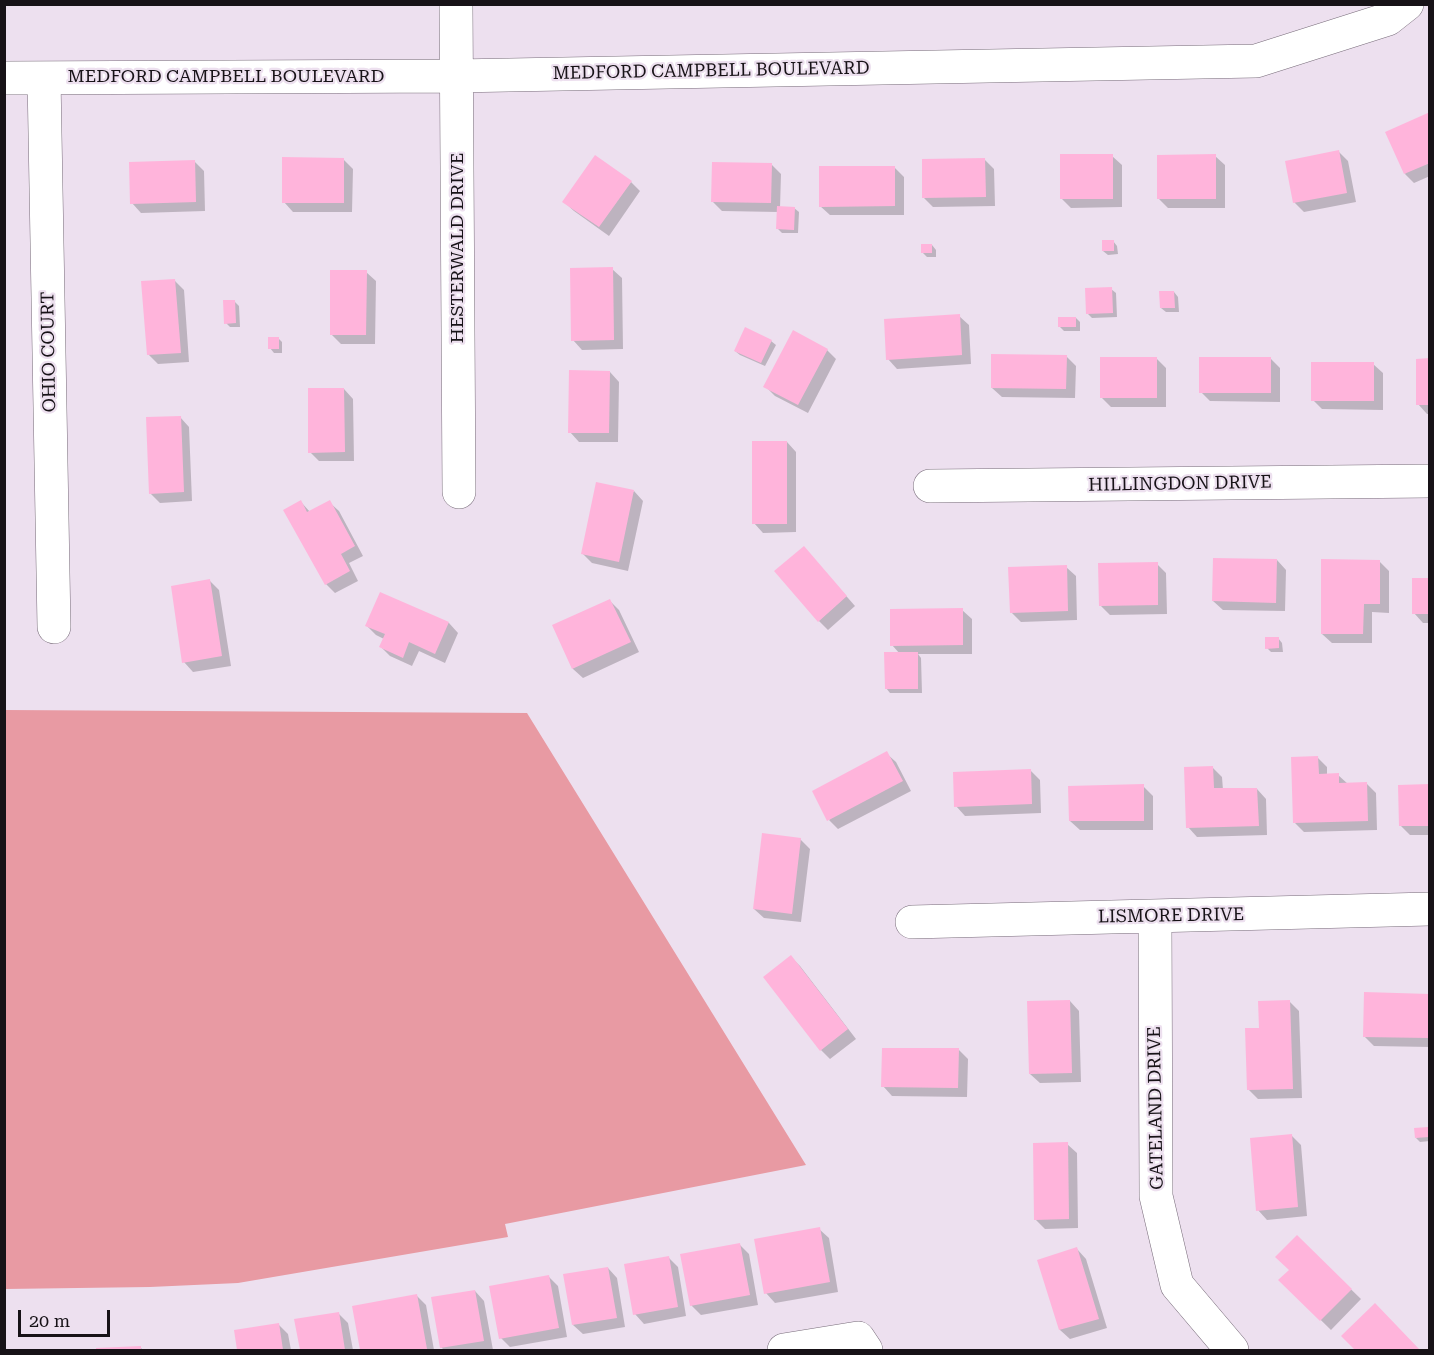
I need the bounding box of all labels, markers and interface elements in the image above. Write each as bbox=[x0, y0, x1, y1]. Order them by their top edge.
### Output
street label: MEDFORD CAMPBELL BOULEVARD bbox=[552, 57, 870, 85]
street label: MEDFORD CAMPBELL BOULEVARD bbox=[68, 66, 384, 88]
street label: HESTERWALD DRIVE bbox=[447, 153, 469, 343]
street label: OHIO COURT bbox=[37, 291, 61, 413]
street label: HILLINGDON DRIVE bbox=[1088, 472, 1272, 496]
street label: LISMORE DRIVE bbox=[1098, 904, 1244, 928]
street label: GATELAND DRIVE bbox=[1144, 1026, 1168, 1190]
scale bar bbox=[21, 1298, 112, 1336]
text: 20 m bbox=[29, 1310, 70, 1331]

